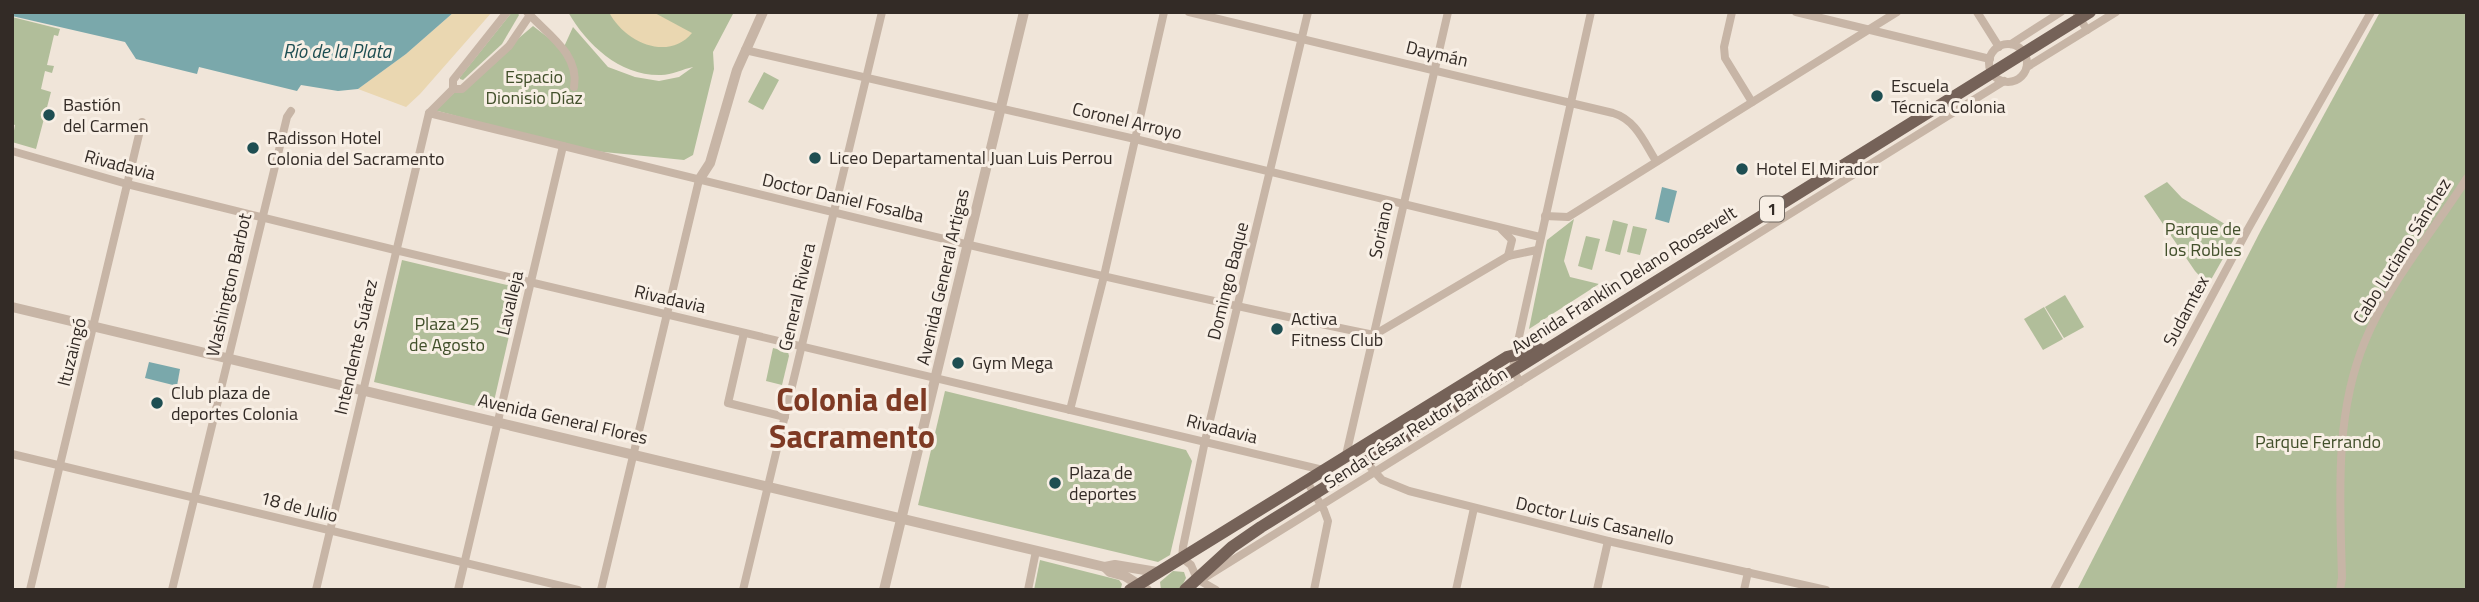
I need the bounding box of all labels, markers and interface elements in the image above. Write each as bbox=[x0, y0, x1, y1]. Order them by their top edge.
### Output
street label: Daymán bbox=[1403, 33, 1471, 74]
water label: Río de la Plata bbox=[283, 36, 392, 65]
park label: Espacio Dionisio Díaz bbox=[485, 63, 583, 111]
place label: Escuela Técnica Colonia bbox=[1891, 72, 2006, 120]
marker: Escuela Técnica Colonia bbox=[1869, 88, 1885, 104]
place label: Bastión del Carmen bbox=[63, 91, 149, 139]
street label: Coronel Arroyo bbox=[1070, 95, 1185, 146]
marker: Bastión del Carmen bbox=[41, 107, 57, 123]
place label: Radisson Hotel Colonia del Sacramento bbox=[267, 124, 445, 172]
marker: Radisson Hotel Colonia del Sacramento bbox=[245, 140, 261, 156]
street label: Rivadavia bbox=[82, 142, 159, 187]
place label: Liceo Departamental Juan Luis Perrou bbox=[829, 144, 1113, 171]
marker: Liceo Departamental Juan Luis Perrou bbox=[807, 150, 823, 166]
place label: Hotel El Mirador bbox=[1756, 155, 1879, 182]
marker: Hotel El Mirador bbox=[1734, 161, 1750, 177]
street label: Doctor Daniel Fosalba bbox=[760, 166, 927, 229]
street label: Cabo Luciano Sánchez bbox=[2346, 173, 2457, 329]
street label: Avenida General Artigas bbox=[909, 186, 976, 368]
road number: 1 bbox=[1760, 196, 1784, 222]
street label: Soriano bbox=[1361, 199, 1400, 261]
street label: Avenida Franklin Delano Roosevelt bbox=[1506, 199, 1742, 360]
street label: Washington Barbot bbox=[199, 210, 258, 359]
park label: Parque de los Robles bbox=[2164, 215, 2242, 263]
street label: Domingo Baque bbox=[1200, 219, 1255, 343]
street label: General Rivera bbox=[771, 240, 822, 354]
street label: Lavalleja bbox=[489, 268, 530, 338]
street label: Sudamtex bbox=[2156, 271, 2215, 351]
street label: Intendente Suárez bbox=[327, 276, 384, 417]
street label: Rivadavia bbox=[632, 277, 709, 320]
place label: Activa Fitness Club bbox=[1291, 305, 1383, 353]
park label: Plaza 25 de Agosto bbox=[409, 310, 485, 358]
street label: Ituzaingó bbox=[50, 315, 93, 389]
marker: Activa Fitness Club bbox=[1269, 321, 1285, 337]
place label: Gym Mega bbox=[972, 349, 1053, 376]
marker: Gym Mega bbox=[950, 355, 966, 371]
street label: Senda César Reutor Baridón bbox=[1319, 360, 1513, 495]
district label: Colonia del Sacramento bbox=[769, 375, 935, 460]
place label: Club plaza de deportes Colonia bbox=[171, 379, 298, 427]
street label: Avenida General Flores bbox=[476, 386, 650, 451]
marker: Club plaza de deportes Colonia bbox=[149, 395, 165, 411]
street label: Rivadavia bbox=[1184, 407, 1261, 450]
park label: Parque Ferrando bbox=[2255, 428, 2381, 455]
place label: Plaza de deportes bbox=[1069, 459, 1137, 507]
marker: Plaza de deportes bbox=[1047, 475, 1063, 491]
street label: 18 de Julio bbox=[257, 484, 341, 529]
street label: Doctor Luis Casanello bbox=[1513, 489, 1677, 552]

